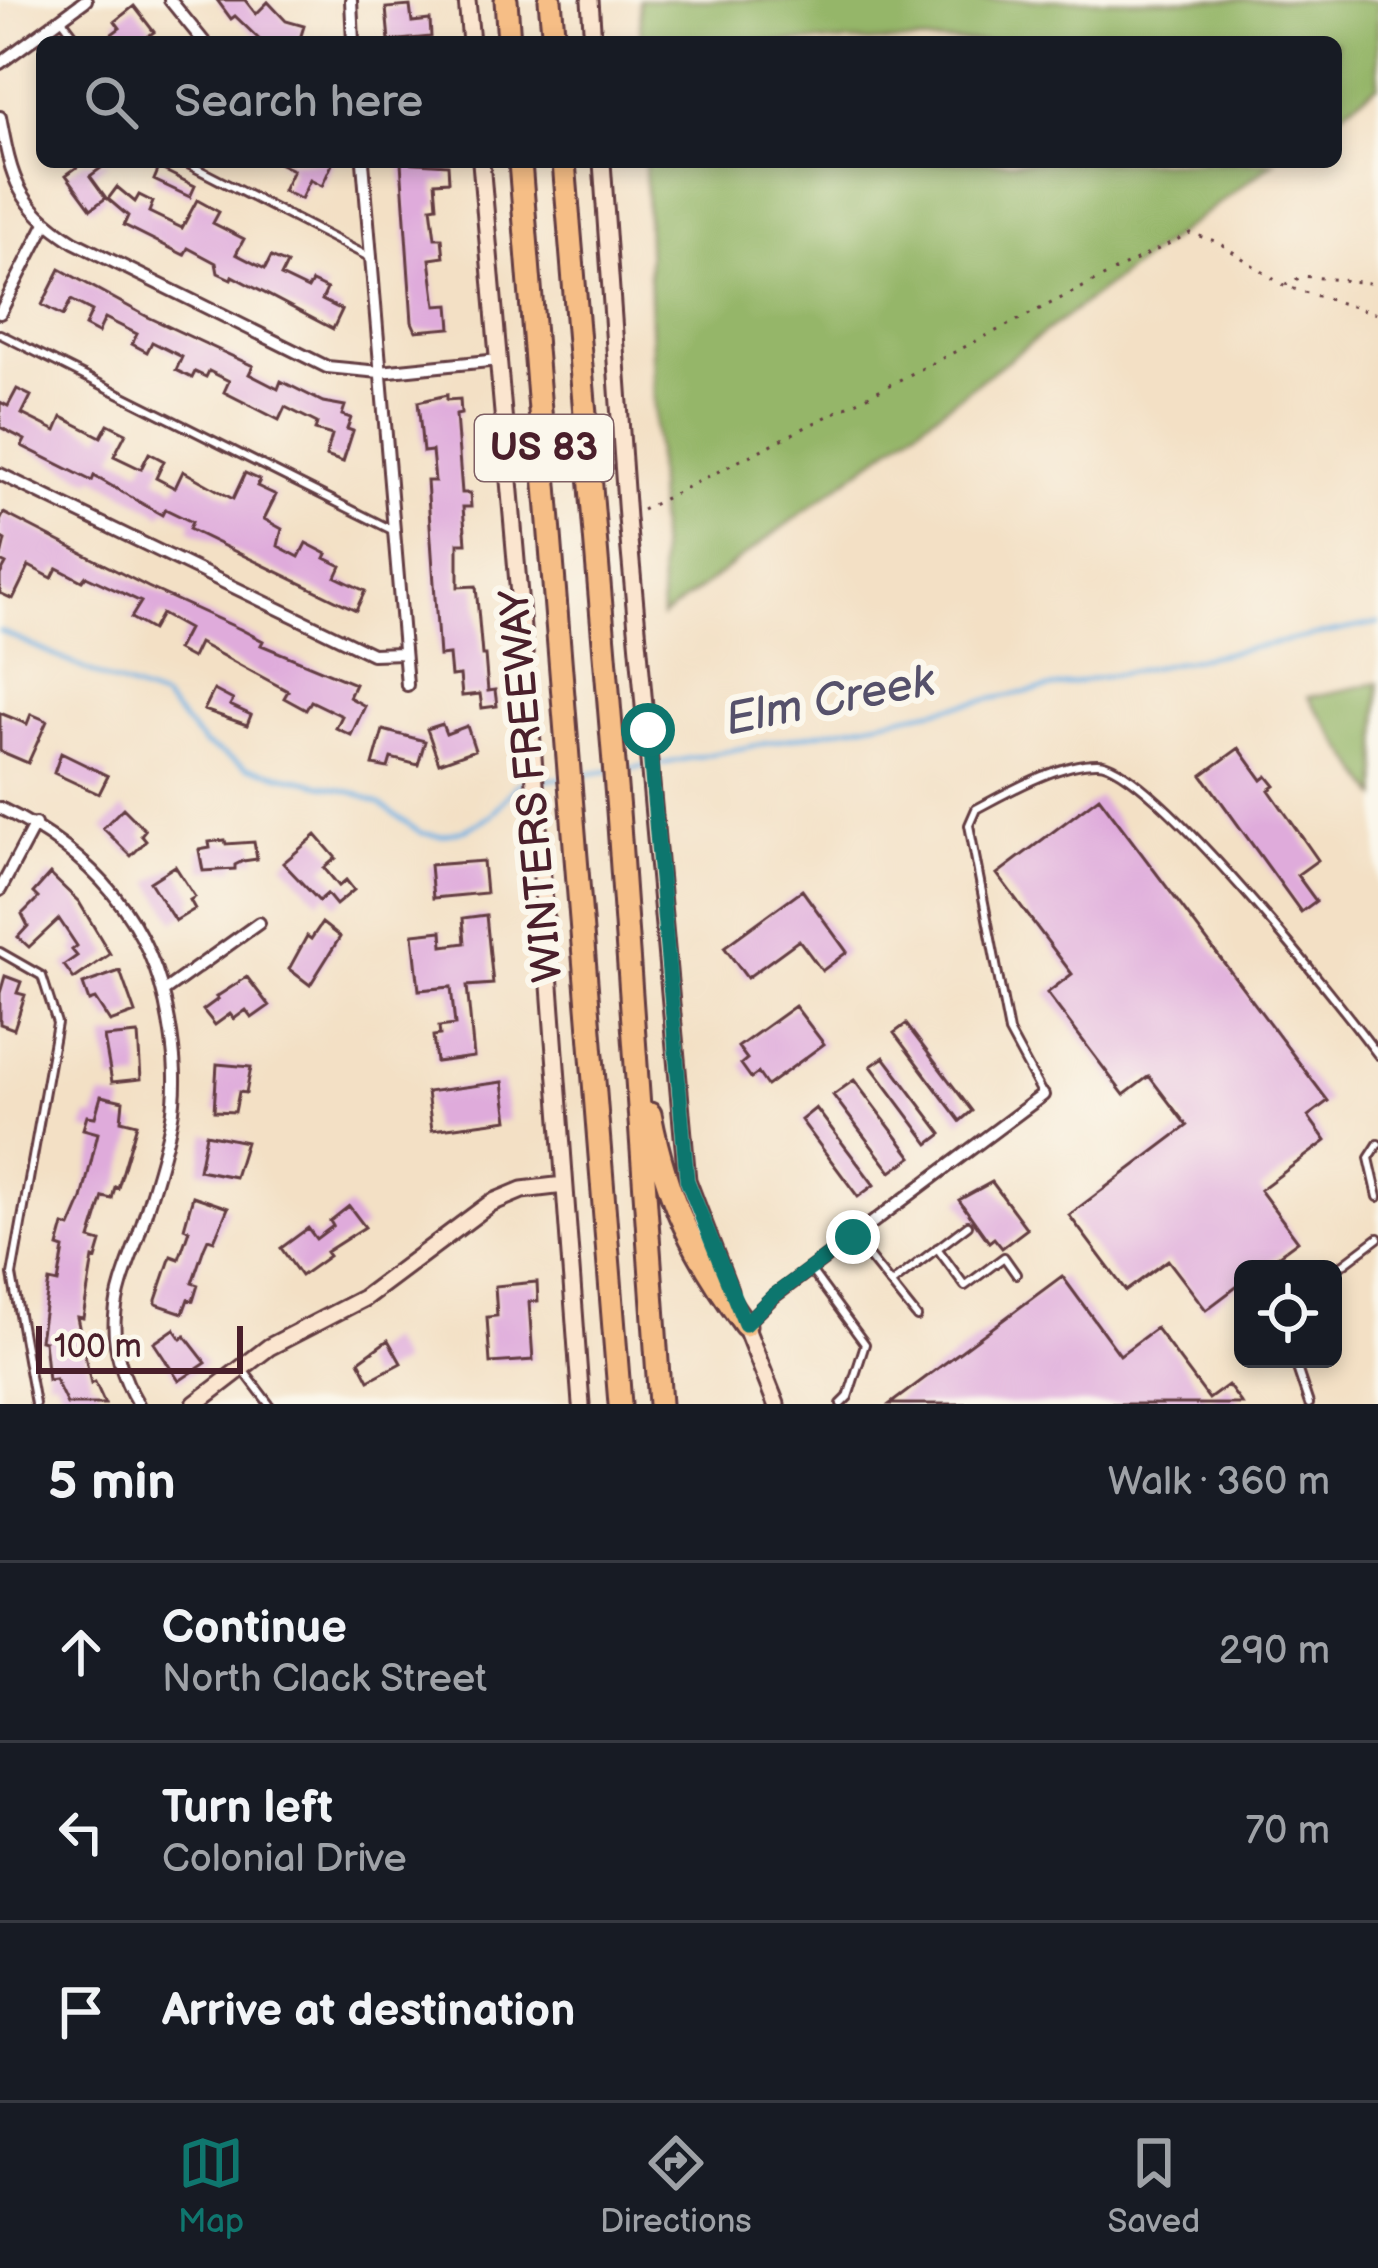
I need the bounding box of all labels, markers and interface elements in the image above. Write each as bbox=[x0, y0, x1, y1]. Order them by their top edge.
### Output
search box bbox=[36, 36, 1342, 168]
icon: search bbox=[78, 69, 144, 135]
text: Search here bbox=[174, 75, 423, 130]
road number: US 83 bbox=[475, 415, 613, 481]
street label: WINTERS FREEWAY bbox=[489, 587, 575, 984]
water label: Elm Creek bbox=[721, 653, 941, 748]
route start bbox=[621, 703, 675, 757]
route end bbox=[826, 1210, 880, 1264]
map controls bbox=[1234, 1260, 1342, 1368]
button: locate bbox=[1234, 1260, 1342, 1368]
scale bar bbox=[36, 1320, 243, 1373]
text: 100 m bbox=[54, 1327, 142, 1367]
text: 5 min bbox=[48, 1452, 176, 1513]
text: Walk · 360 m bbox=[1108, 1459, 1330, 1506]
text: Continue bbox=[162, 1601, 347, 1656]
icon: ahead bbox=[48, 1619, 114, 1685]
text: 290 m bbox=[1219, 1628, 1330, 1675]
text: North Clack Street bbox=[162, 1656, 487, 1703]
text: Turn left bbox=[162, 1781, 333, 1836]
icon: left bbox=[48, 1799, 114, 1865]
text: 70 m bbox=[1245, 1808, 1330, 1855]
text: Colonial Drive bbox=[162, 1836, 407, 1883]
icon: arrive bbox=[48, 1979, 114, 2045]
text: Arrive at destination bbox=[162, 1984, 575, 2039]
tab: Map bbox=[178, 2130, 244, 2242]
tab: Directions bbox=[600, 2130, 752, 2242]
tab: Saved bbox=[1107, 2130, 1200, 2242]

